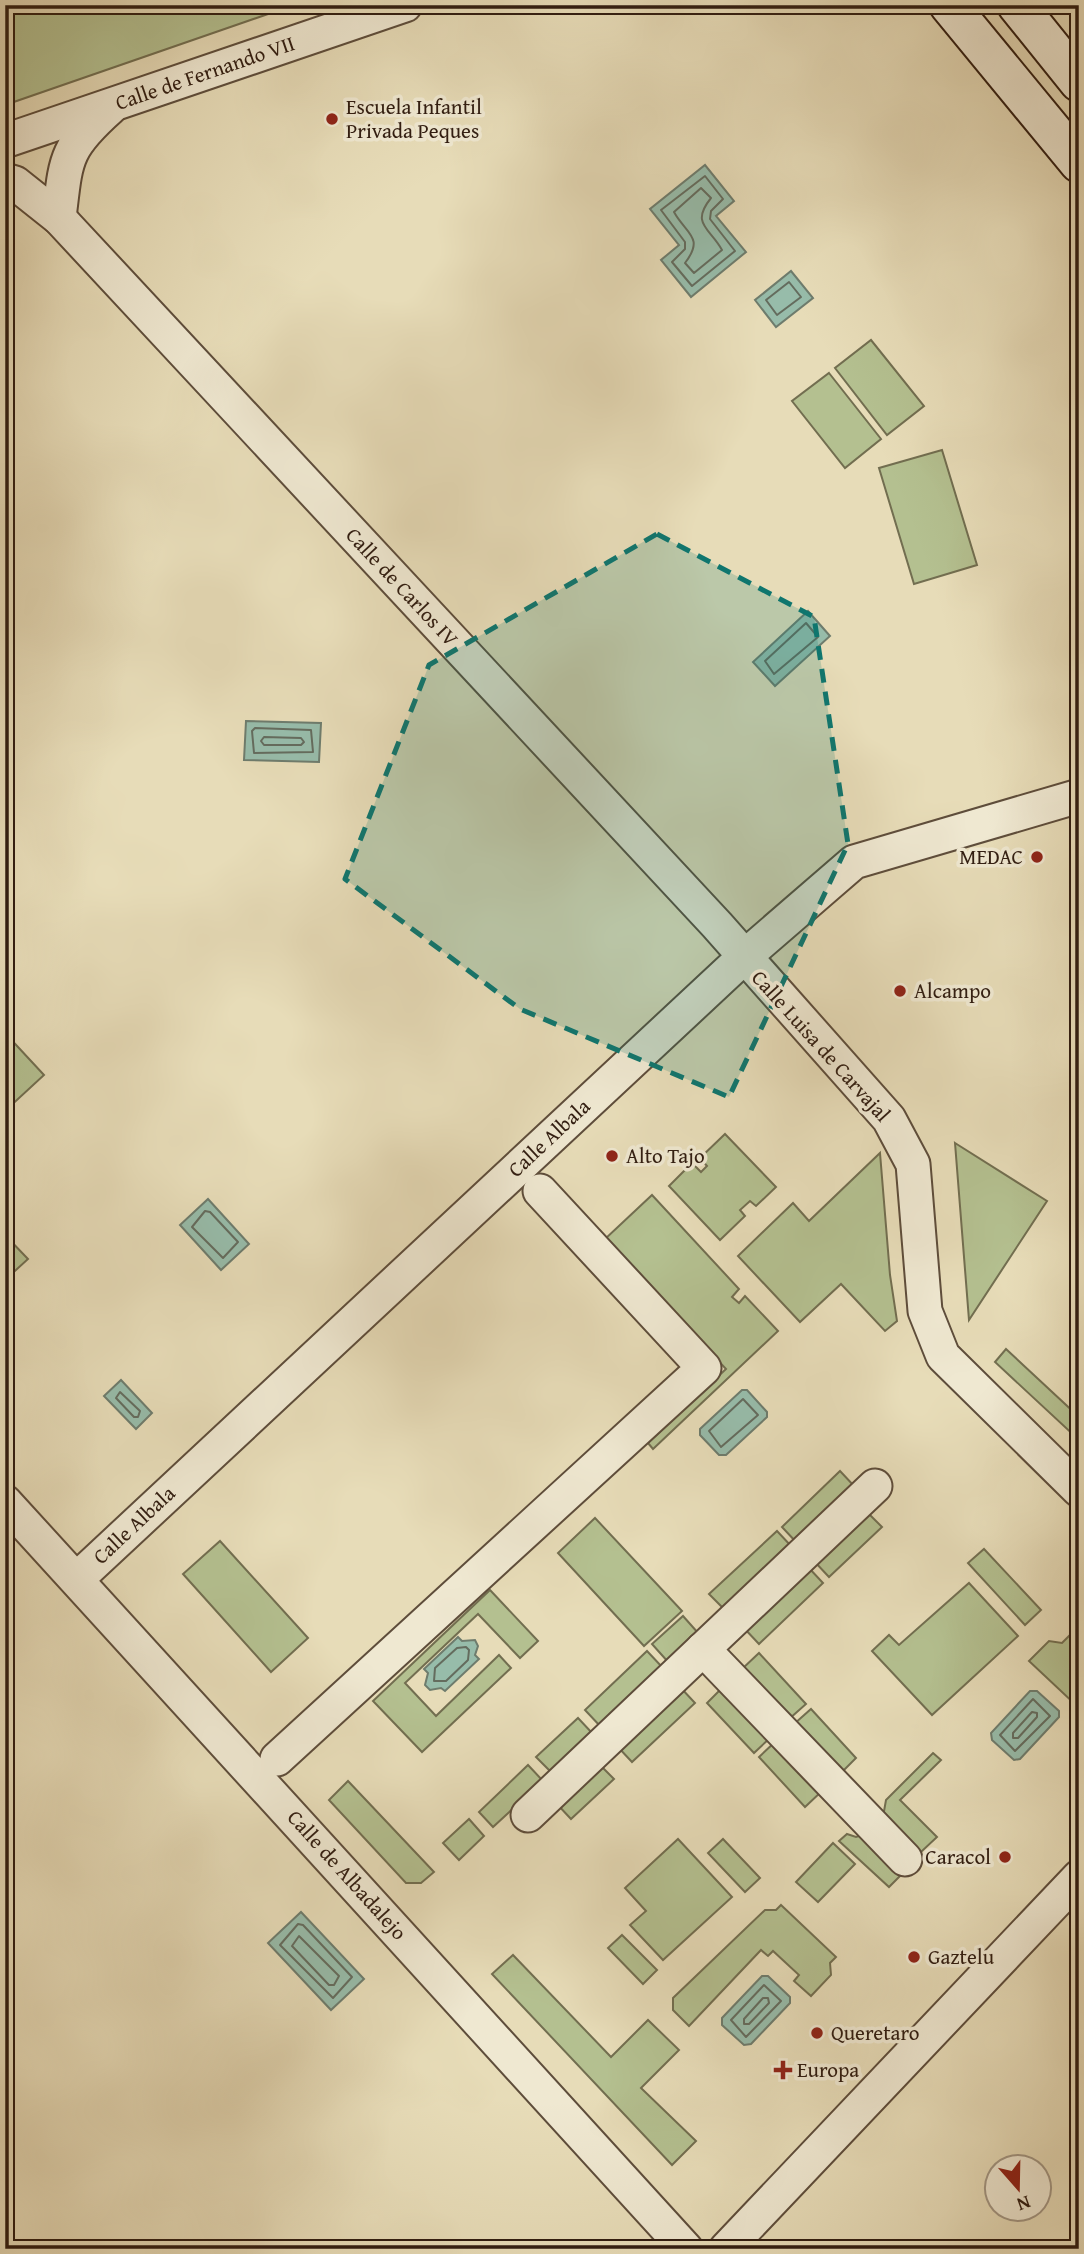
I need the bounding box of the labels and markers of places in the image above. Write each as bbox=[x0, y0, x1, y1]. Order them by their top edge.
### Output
place label: Escuela Infantil Privada Peques bbox=[346, 91, 482, 146]
marker: Escuela Infantil Privada Peques bbox=[324, 111, 340, 127]
place label: MEDAC bbox=[959, 841, 1023, 872]
marker: MEDAC bbox=[1029, 849, 1045, 865]
place label: Alcampo bbox=[914, 975, 991, 1006]
marker: Alcampo bbox=[892, 983, 908, 999]
place label: Alto Tajo bbox=[626, 1140, 705, 1171]
marker: Alto Tajo bbox=[604, 1148, 620, 1164]
place label: Caracol bbox=[925, 1841, 991, 1872]
marker: Caracol bbox=[997, 1849, 1013, 1865]
place label: Gaztelu bbox=[928, 1941, 995, 1972]
marker: Gaztelu bbox=[906, 1949, 922, 1965]
place label: Queretaro bbox=[831, 2017, 920, 2048]
marker: Queretaro bbox=[809, 2025, 825, 2041]
place label: Europa bbox=[797, 2054, 859, 2085]
marker: Europa bbox=[775, 2062, 791, 2078]

